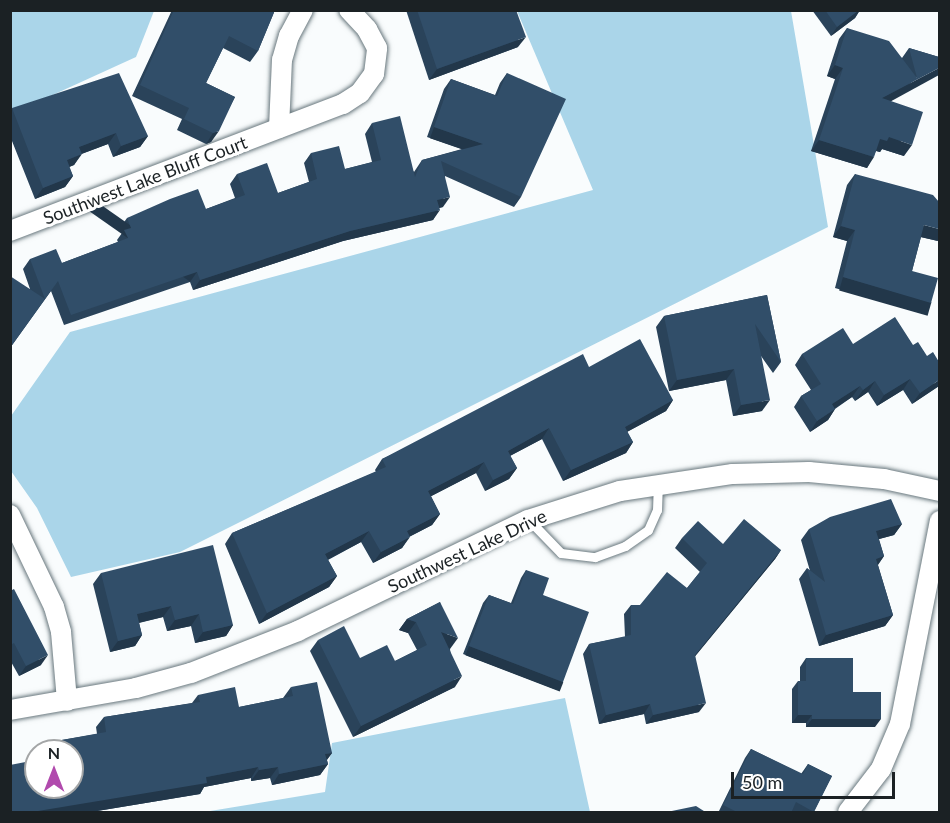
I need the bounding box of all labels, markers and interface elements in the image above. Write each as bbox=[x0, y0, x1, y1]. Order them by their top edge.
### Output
street label: Southwest Lake Bluff Court bbox=[40, 131, 250, 229]
street label: Southwest Lake Drive bbox=[384, 505, 550, 597]
north arrow bbox=[24, 739, 84, 799]
text: N bbox=[48, 743, 60, 762]
scale bar bbox=[734, 760, 898, 798]
text: 50 m bbox=[742, 771, 782, 793]

